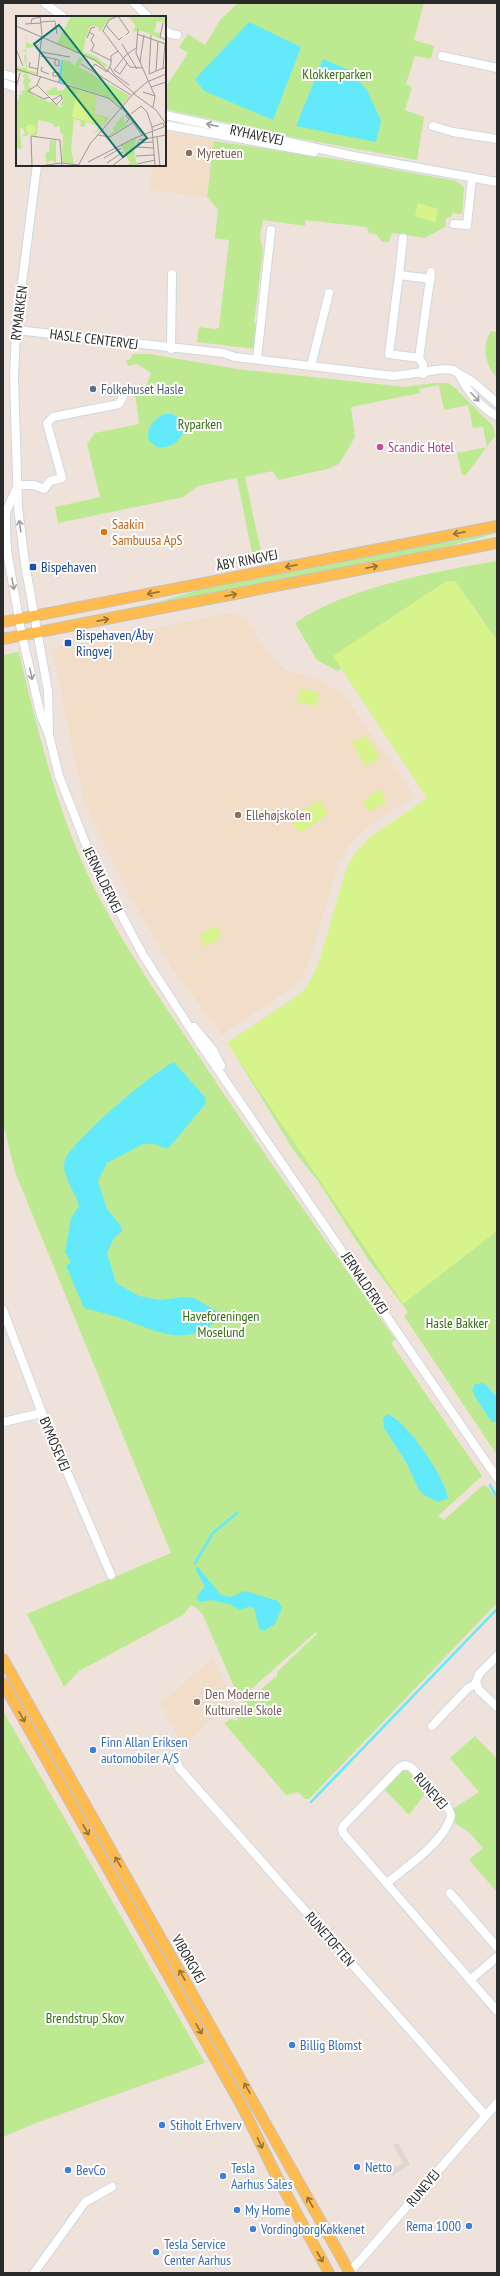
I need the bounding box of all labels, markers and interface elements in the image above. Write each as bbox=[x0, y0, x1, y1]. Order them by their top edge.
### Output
inset map bbox=[16, 16, 166, 166]
park label: Klokkerparken bbox=[302, 65, 372, 83]
one-way arrow bbox=[205, 121, 218, 129]
street label: RYHAVEVEJ bbox=[229, 121, 285, 149]
place label: Myretuen bbox=[197, 144, 243, 162]
marker: Myretuen bbox=[184, 148, 194, 158]
street label: RYMARKEN bbox=[7, 285, 31, 341]
street label: HASLE CENTERVEJ bbox=[49, 325, 139, 353]
place label: Folkehuset Hasle bbox=[101, 380, 184, 398]
marker: Folkehuset Hasle bbox=[88, 384, 98, 394]
one-way arrow bbox=[470, 392, 479, 402]
park label: Ryparken bbox=[178, 415, 222, 433]
place label: Scandic Hotel bbox=[388, 438, 455, 456]
marker: Scandic Hotel bbox=[375, 442, 385, 452]
place label: Saakin Sambuusa ApS bbox=[112, 515, 183, 549]
one-way arrow bbox=[16, 520, 24, 533]
marker: Saakin Sambuusa ApS bbox=[99, 527, 109, 537]
one-way arrow bbox=[453, 530, 466, 538]
street label: ÅBY RINGVEJ bbox=[215, 545, 279, 575]
place label: Bispehaven bbox=[41, 558, 96, 576]
marker: Bispehaven bbox=[28, 562, 38, 572]
one-way arrow bbox=[285, 562, 298, 570]
one-way arrow bbox=[365, 563, 378, 571]
one-way arrow bbox=[9, 577, 17, 590]
one-way arrow bbox=[147, 590, 160, 598]
one-way arrow bbox=[224, 591, 237, 599]
one-way arrow bbox=[96, 616, 109, 624]
place label: Bispehaven/Åby Ringvej bbox=[76, 626, 154, 660]
marker: Bispehaven/Åby Ringvej bbox=[63, 638, 73, 648]
one-way arrow bbox=[27, 667, 35, 680]
place label: Ellehøjskolen bbox=[246, 806, 311, 824]
marker: Ellehøjskolen bbox=[233, 810, 243, 820]
street label: JERNALDERVEJ bbox=[79, 843, 127, 916]
street label: JERNALDERVEJ bbox=[337, 1248, 392, 1318]
park label: Haveforeningen Moselund bbox=[183, 1307, 259, 1341]
park label: Hasle Bakker bbox=[426, 1314, 488, 1332]
street label: BYMOSEVEJ bbox=[35, 1414, 75, 1474]
place label: Den Moderne Kulturelle Skole bbox=[205, 1685, 282, 1719]
marker: Den Moderne Kulturelle Skole bbox=[192, 1697, 202, 1707]
one-way arrow bbox=[19, 1711, 27, 1723]
place label: Finn Allan Eriksen automobiler A/S bbox=[101, 1733, 188, 1767]
marker: Finn Allan Eriksen automobiler A/S bbox=[88, 1745, 98, 1755]
street label: RUNEVEJ bbox=[410, 1769, 452, 1813]
one-way arrow bbox=[83, 1824, 91, 1836]
one-way arrow bbox=[114, 1856, 122, 1868]
street label: RUNETOFTEN bbox=[301, 1908, 359, 1970]
street label: VIBORGVEJ bbox=[167, 1931, 210, 1986]
one-way arrow bbox=[178, 1969, 186, 1981]
park label: Brendstrup Skov bbox=[46, 2009, 125, 2027]
one-way arrow bbox=[195, 2022, 203, 2034]
place label: Billig Blomst bbox=[300, 2036, 362, 2054]
marker: Billig Blomst bbox=[287, 2040, 297, 2050]
one-way arrow bbox=[242, 2082, 250, 2094]
place label: Stiholt Erhverv bbox=[170, 2116, 242, 2134]
marker: Stiholt Erhverv bbox=[157, 2120, 167, 2130]
one-way arrow bbox=[257, 2137, 264, 2149]
place label: Netto bbox=[365, 2158, 392, 2176]
place label: Tesla Aarhus Sales bbox=[231, 2159, 293, 2193]
place label: BevCo bbox=[76, 2161, 106, 2179]
marker: Netto bbox=[352, 2162, 362, 2172]
marker: BevCo bbox=[63, 2165, 73, 2175]
street label: RUNEVEJ bbox=[402, 2166, 444, 2210]
marker: Tesla Aarhus Sales bbox=[218, 2171, 228, 2181]
one-way arrow bbox=[306, 2196, 314, 2208]
place label: My Home bbox=[245, 2201, 290, 2219]
marker: My Home bbox=[232, 2205, 242, 2215]
place label: Rema 1000 bbox=[406, 2217, 461, 2235]
place label: VordingborgKøkkenet bbox=[260, 2220, 365, 2238]
marker: Rema 1000 bbox=[464, 2221, 474, 2231]
marker: VordingborgKøkkenet bbox=[248, 2224, 258, 2234]
place label: Tesla Service Center Aarhus bbox=[164, 2235, 231, 2269]
marker: Tesla Service Center Aarhus bbox=[151, 2247, 161, 2257]
one-way arrow bbox=[317, 2251, 324, 2263]

